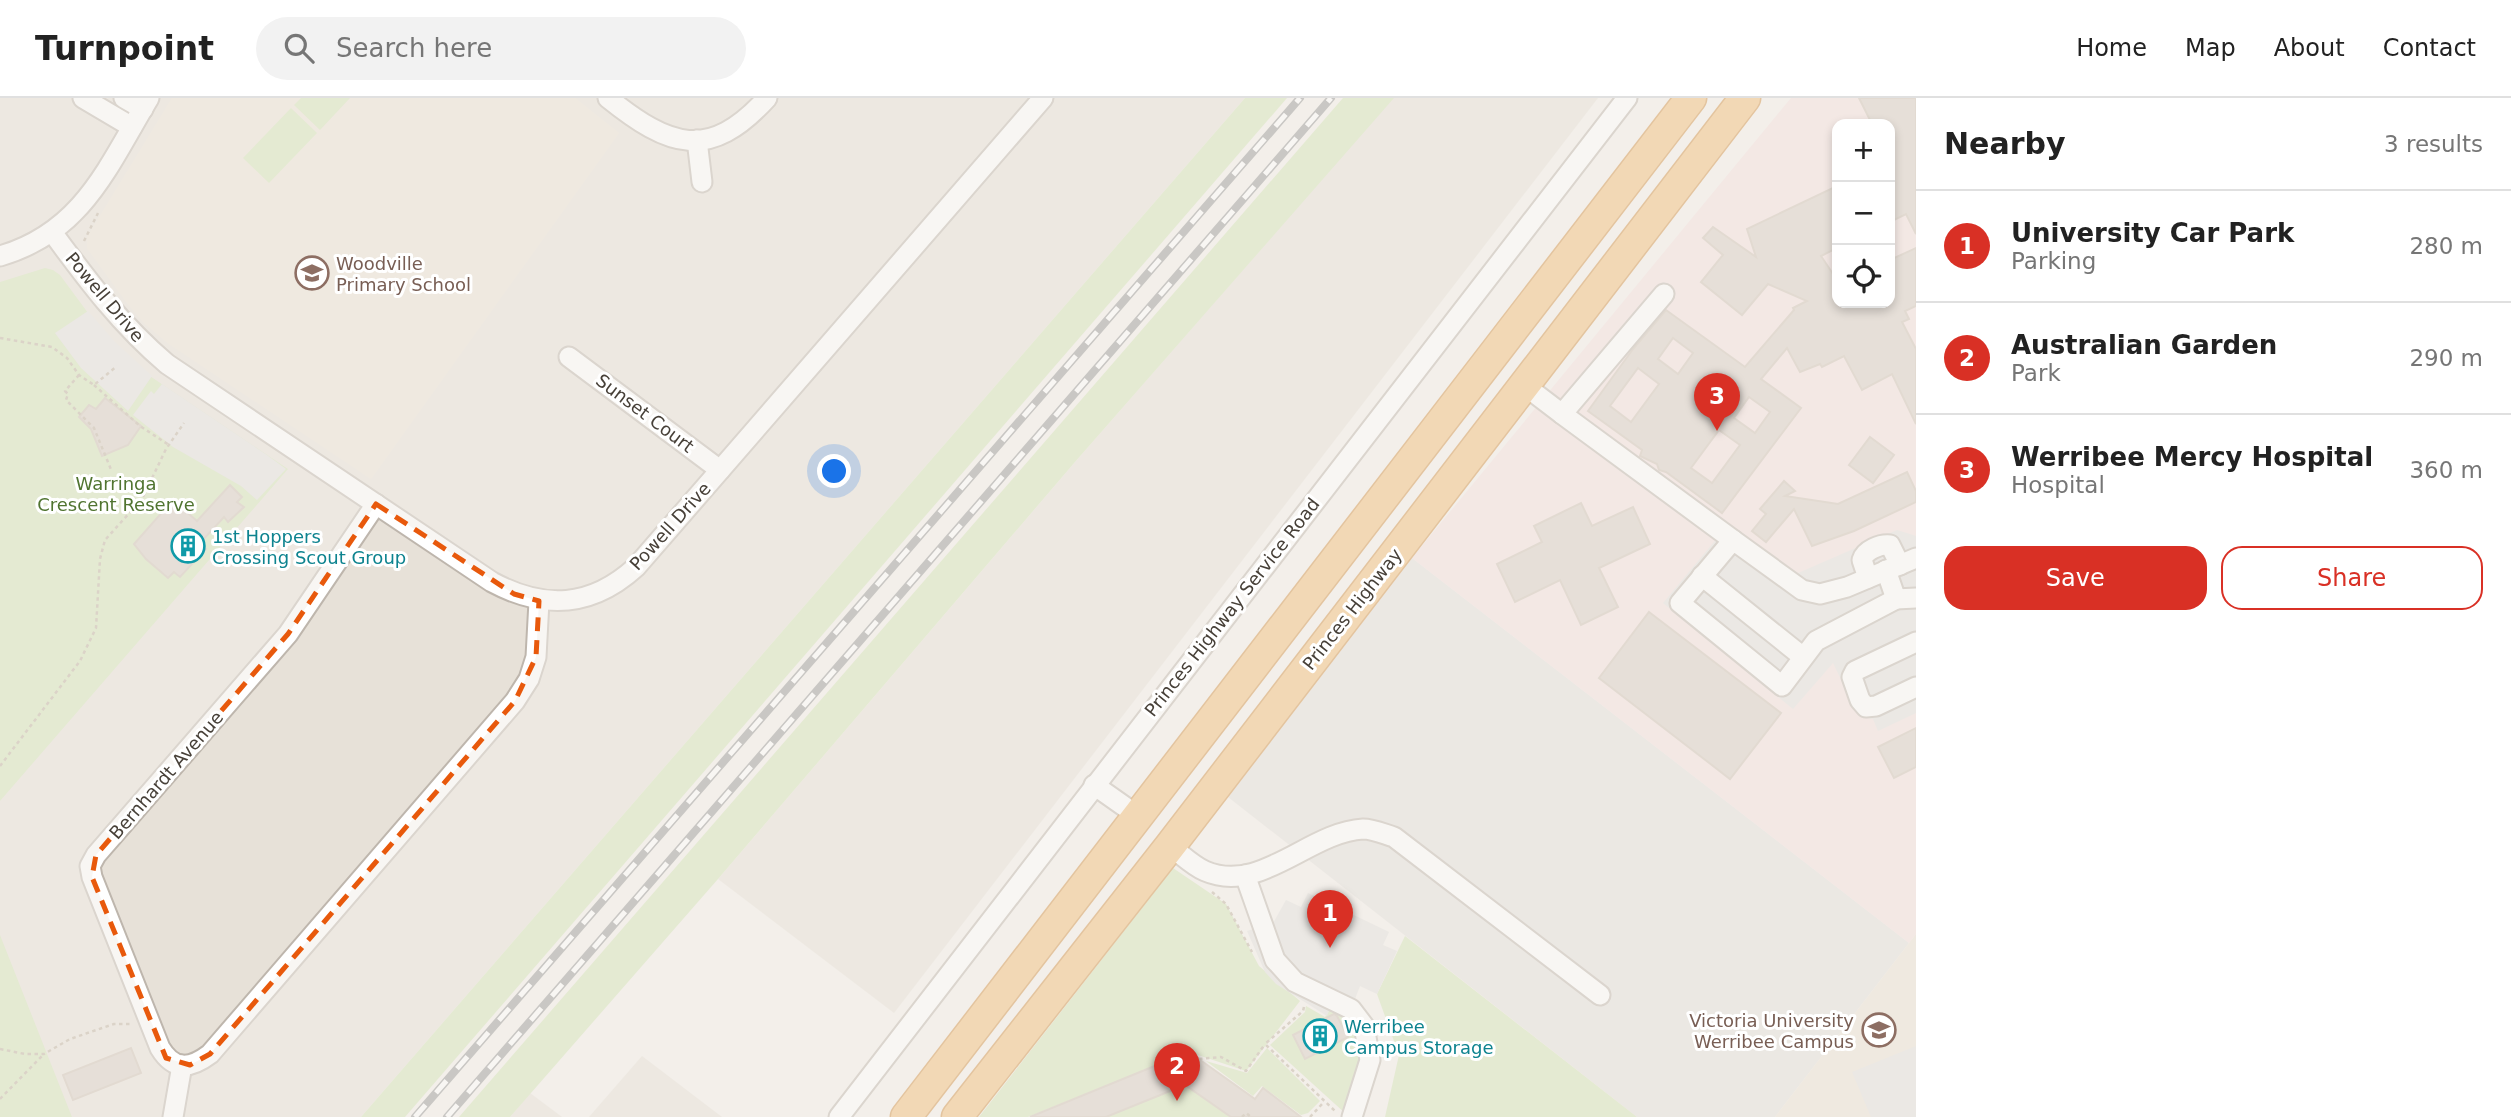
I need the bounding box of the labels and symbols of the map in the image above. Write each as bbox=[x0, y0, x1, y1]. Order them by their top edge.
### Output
street label: Powell Drive bbox=[61, 248, 149, 346]
place label: Woodville Primary School bbox=[336, 253, 471, 295]
school or university icon: Woodville Primary School bbox=[293, 254, 331, 292]
street label: Sunset Court bbox=[592, 369, 698, 457]
pin: 3 bbox=[1694, 373, 1740, 431]
your location bbox=[817, 454, 851, 488]
park label: Warringa Crescent Reserve bbox=[37, 473, 195, 515]
street label: Powell Drive bbox=[625, 478, 715, 574]
street label: Princes Highway Service Road bbox=[1140, 494, 1324, 720]
place label: 1st Hoppers Crossing Scout Group bbox=[212, 526, 406, 568]
building icon: 1st Hoppers Crossing Scout Group bbox=[169, 527, 207, 565]
street label: Princes Highway bbox=[1298, 544, 1406, 674]
street label: Bernhardt Avenue bbox=[105, 707, 227, 843]
pin: 1 bbox=[1307, 890, 1353, 948]
place label: Victoria University Werribee Campus bbox=[1689, 1010, 1854, 1052]
school or university icon: Victoria University Werribee Campus bbox=[1860, 1011, 1898, 1049]
place label: Werribee Campus Storage bbox=[1344, 1016, 1494, 1058]
building icon: Werribee Campus Storage bbox=[1301, 1017, 1339, 1055]
pin: 2 bbox=[1154, 1043, 1200, 1101]

